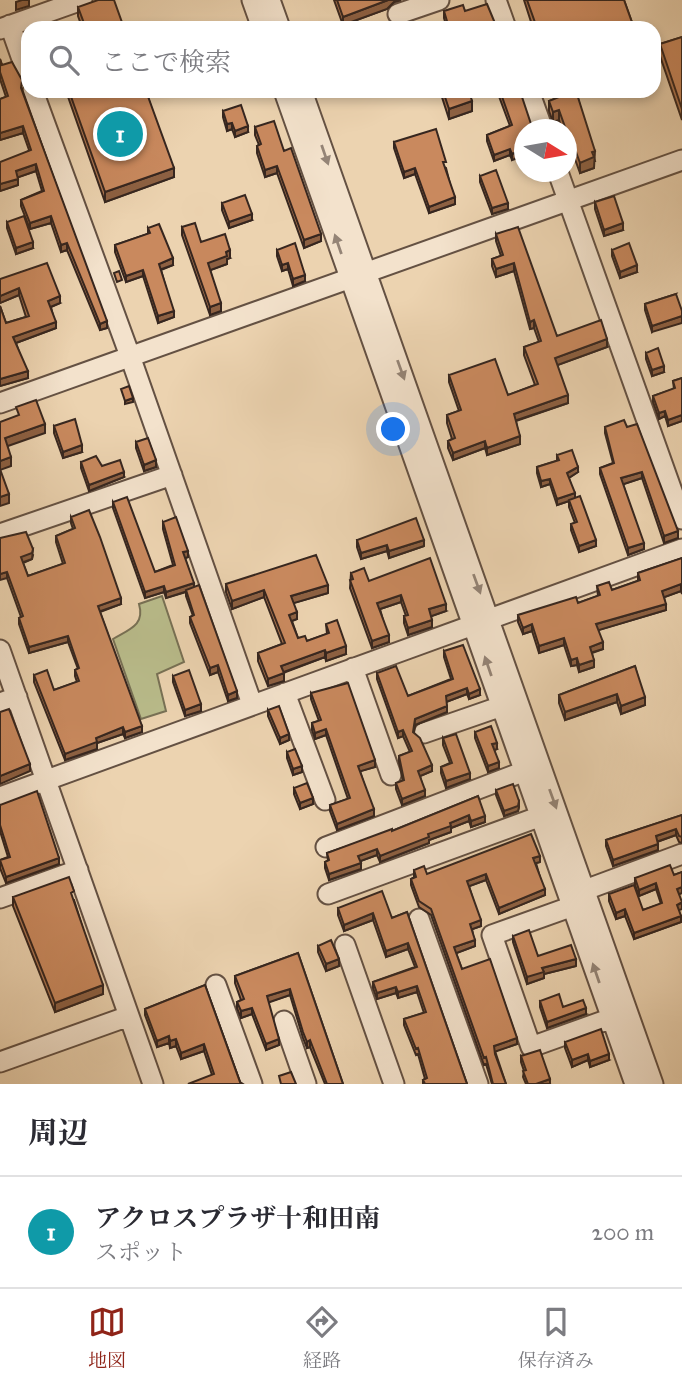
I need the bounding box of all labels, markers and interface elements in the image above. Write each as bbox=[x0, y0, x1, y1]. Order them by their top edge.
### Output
search box bbox=[21, 21, 661, 98]
icon: search bbox=[45, 41, 83, 79]
text: ここで検索 bbox=[101, 46, 231, 78]
pin: 1 bbox=[97, 108, 143, 160]
north arrow bbox=[514, 119, 577, 182]
one-way arrow bbox=[320, 145, 331, 166]
one-way arrow bbox=[332, 234, 343, 255]
one-way arrow bbox=[395, 359, 406, 380]
your location bbox=[376, 412, 410, 446]
one-way arrow bbox=[472, 574, 483, 595]
one-way arrow bbox=[482, 656, 493, 677]
one-way arrow bbox=[547, 788, 558, 809]
one-way arrow bbox=[591, 963, 602, 984]
text: 周辺 bbox=[28, 1115, 88, 1151]
text: アクロスプラザ十和田南 bbox=[95, 1202, 380, 1234]
text: 1 bbox=[46, 1218, 56, 1246]
text: 200 m bbox=[592, 1218, 654, 1246]
text: スポット bbox=[95, 1238, 187, 1266]
tab: 地図 bbox=[88, 1303, 126, 1372]
tab: 経路 bbox=[303, 1303, 341, 1372]
tab: 保存済み bbox=[518, 1303, 594, 1372]

